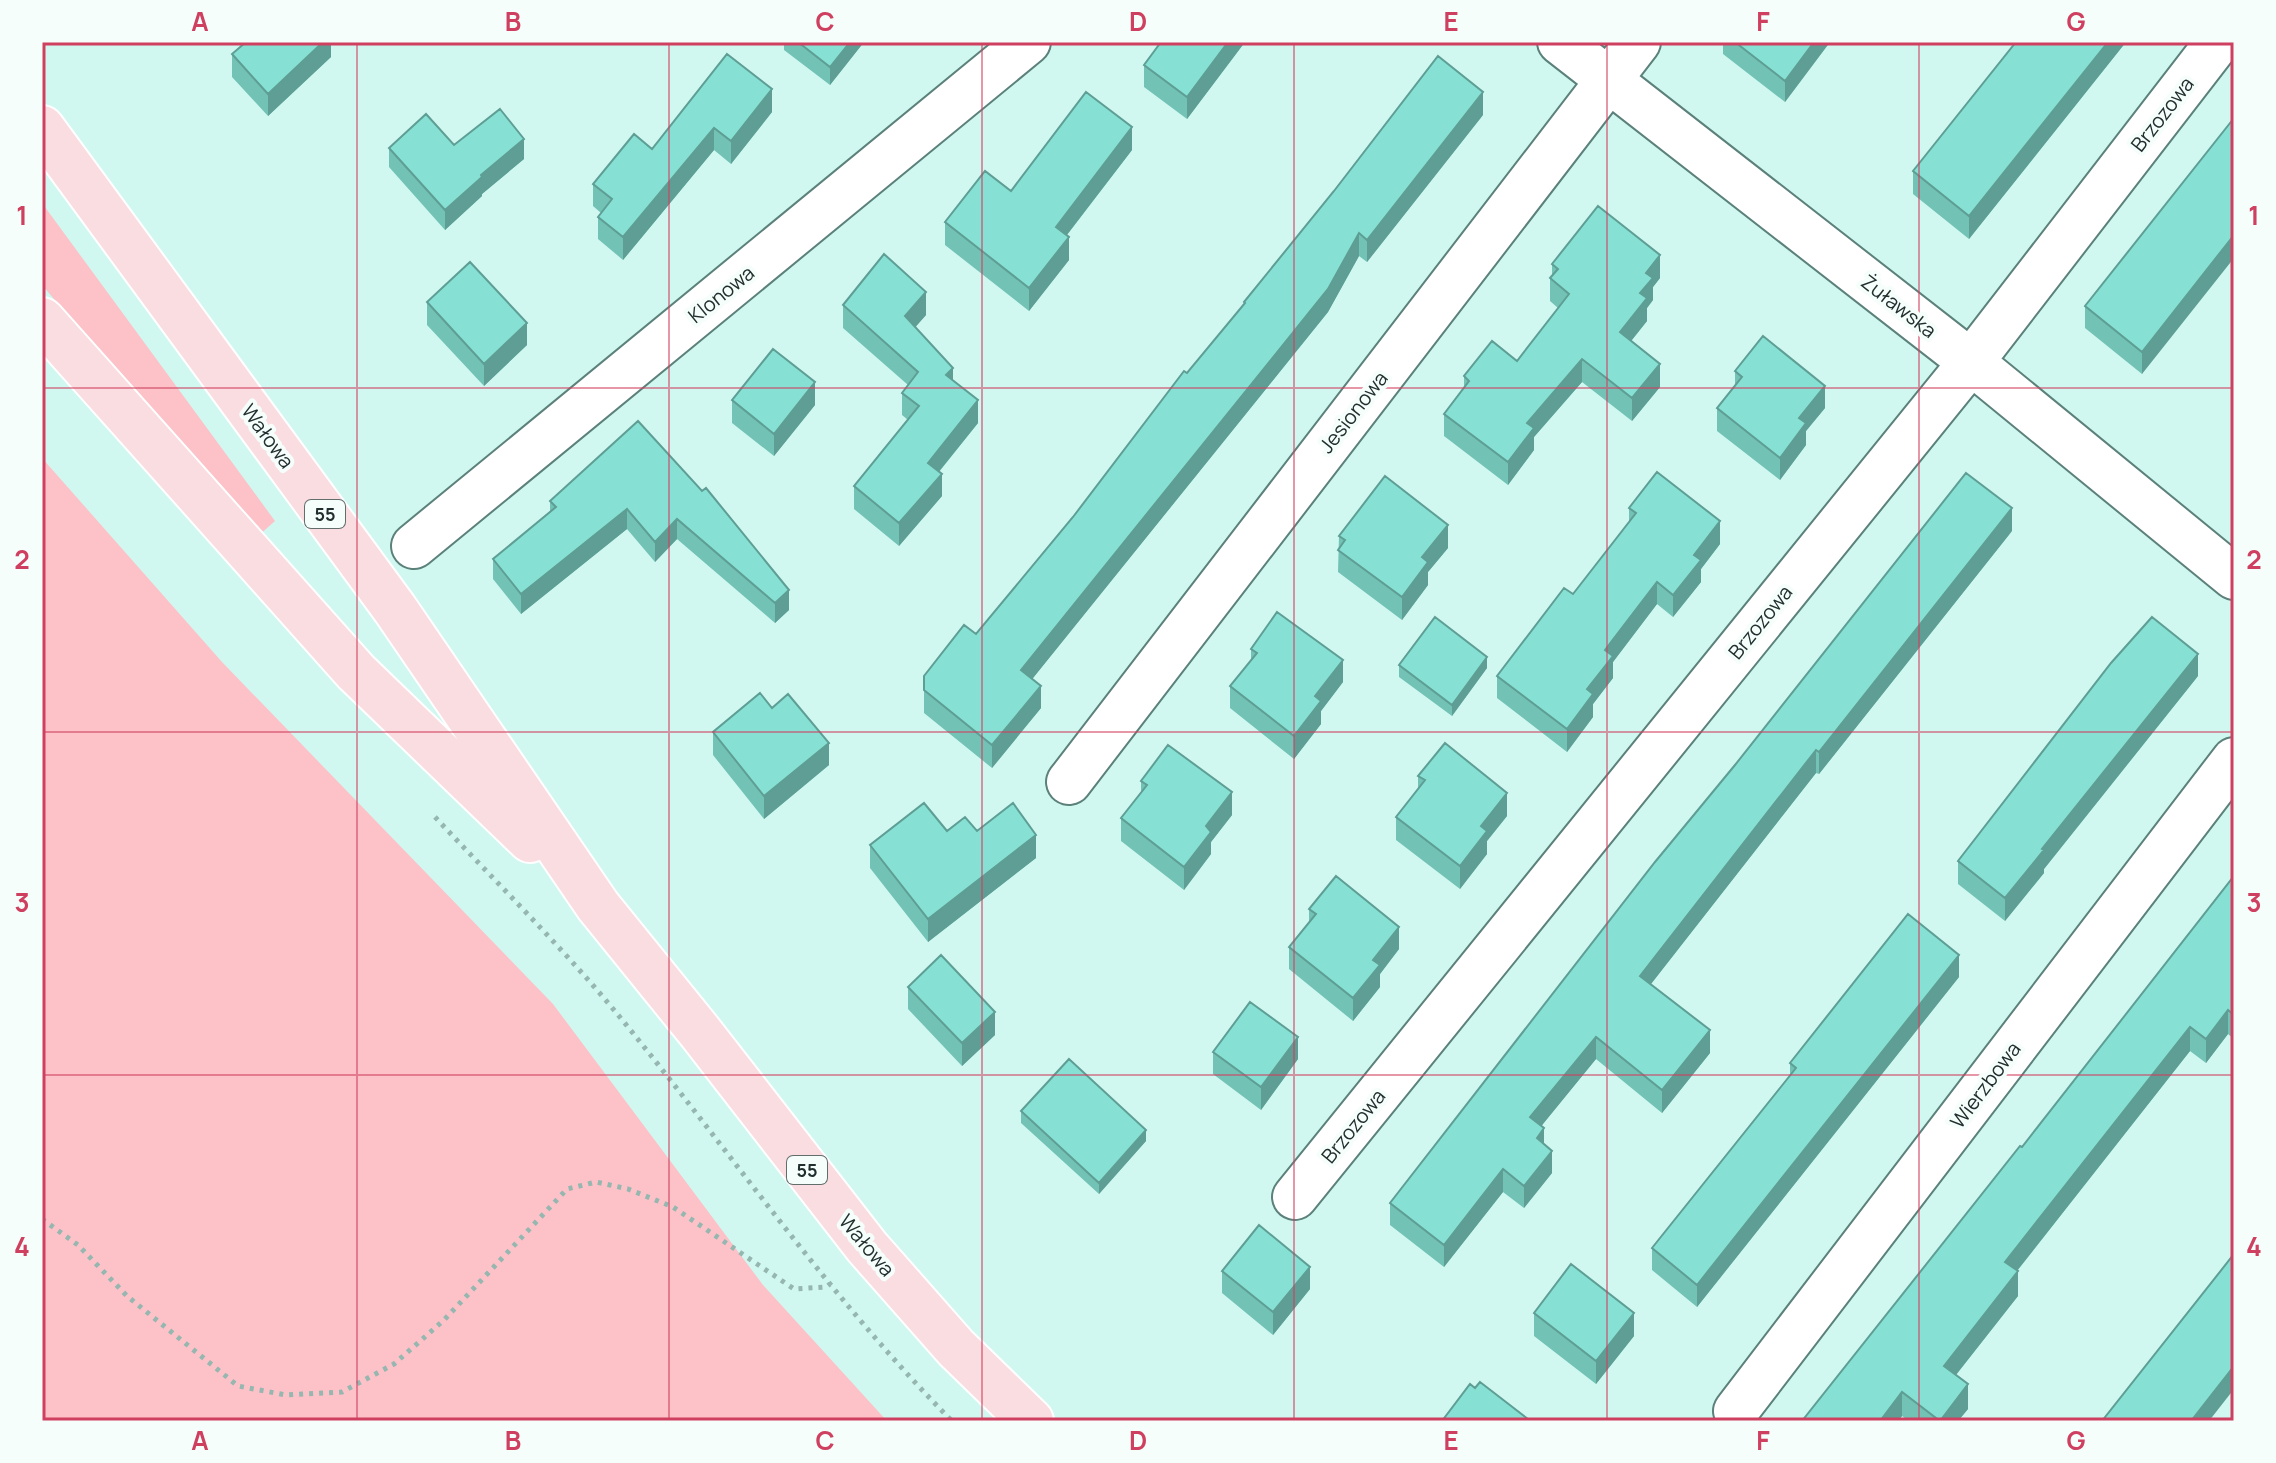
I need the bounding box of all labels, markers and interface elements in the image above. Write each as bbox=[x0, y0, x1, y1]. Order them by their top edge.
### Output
text: A bbox=[191, 3, 209, 39]
text: B bbox=[505, 3, 521, 39]
text: C bbox=[815, 3, 835, 39]
text: D bbox=[1129, 3, 1147, 39]
text: E bbox=[1443, 3, 1459, 39]
text: F bbox=[1756, 3, 1770, 39]
text: G bbox=[2066, 3, 2086, 39]
street label: Brzozowa bbox=[2124, 71, 2200, 157]
text: 1 bbox=[16, 197, 28, 233]
text: 1 bbox=[2248, 197, 2260, 233]
street label: Klonowa bbox=[682, 259, 760, 329]
street label: Żuławska bbox=[1856, 268, 1942, 344]
street label: Jesionowa bbox=[1312, 365, 1394, 459]
street label: Wałowa bbox=[236, 398, 300, 474]
road number: 55 bbox=[305, 500, 345, 528]
text: 2 bbox=[14, 541, 30, 577]
text: 2 bbox=[2246, 541, 2262, 577]
street label: Brzozowa bbox=[1722, 579, 1798, 665]
text: 3 bbox=[14, 884, 30, 920]
text: 3 bbox=[2246, 884, 2262, 920]
street label: Wierzbowa bbox=[1944, 1036, 2026, 1134]
street label: Brzozowa bbox=[1315, 1083, 1391, 1169]
road number: 55 bbox=[787, 1156, 827, 1184]
street label: Wałowa bbox=[833, 1208, 901, 1282]
text: 4 bbox=[14, 1228, 30, 1264]
text: 4 bbox=[2246, 1228, 2262, 1264]
text: A bbox=[191, 1422, 209, 1458]
text: B bbox=[505, 1422, 521, 1458]
text: C bbox=[815, 1422, 835, 1458]
text: D bbox=[1129, 1422, 1147, 1458]
text: E bbox=[1443, 1422, 1459, 1458]
text: F bbox=[1756, 1422, 1770, 1458]
text: G bbox=[2066, 1422, 2086, 1458]

